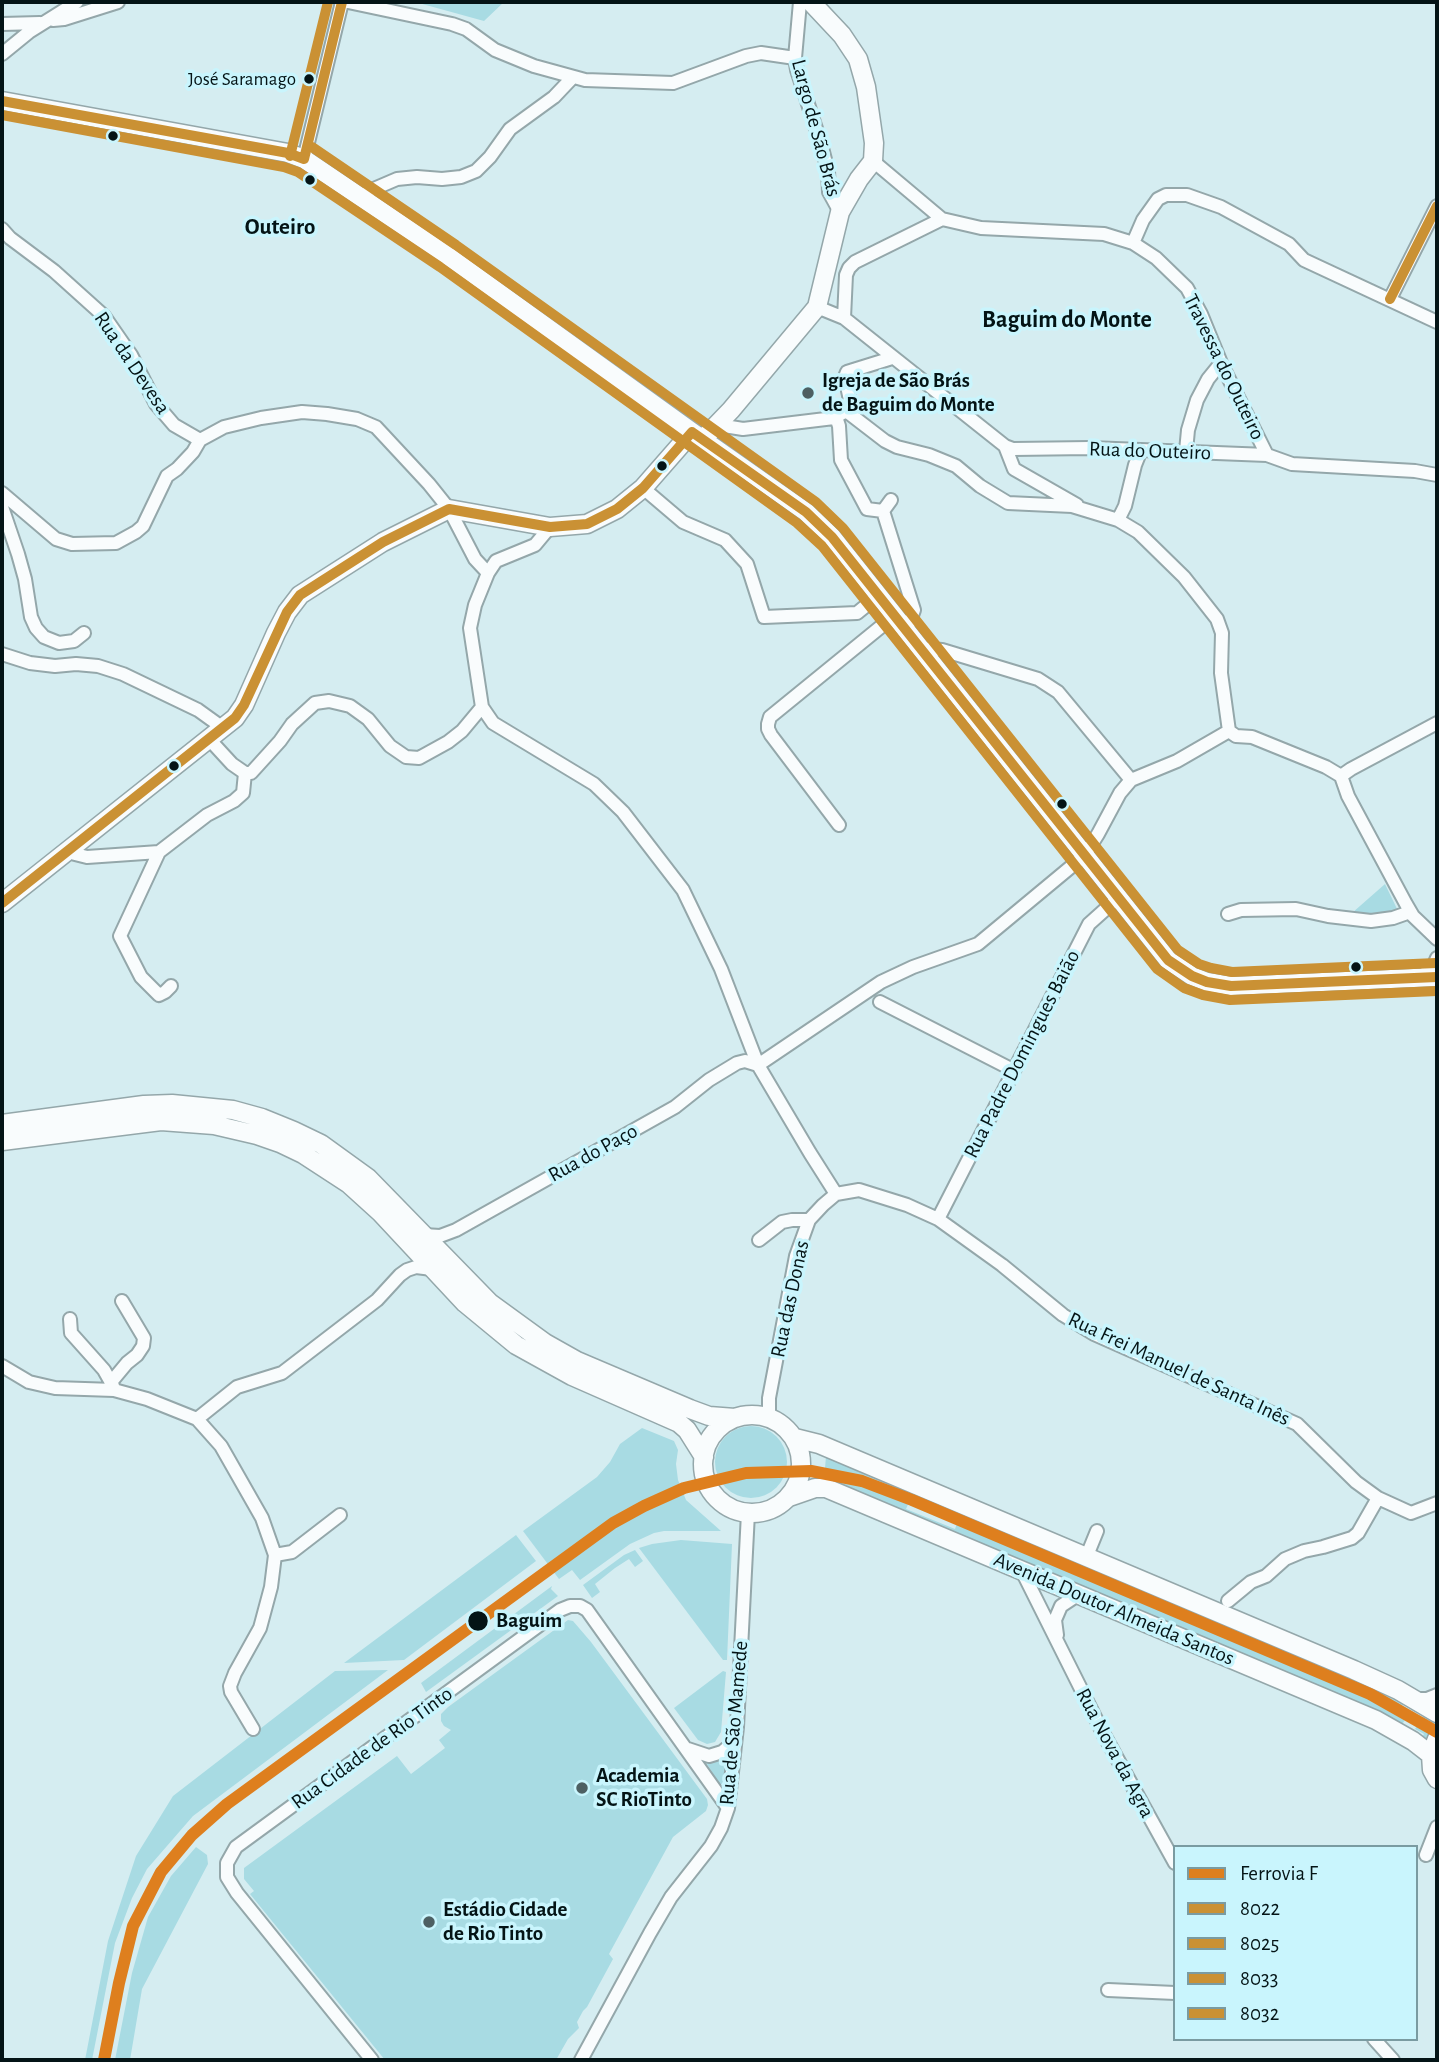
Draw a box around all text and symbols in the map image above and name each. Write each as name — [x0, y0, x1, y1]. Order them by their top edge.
street label: Largo de São Brás — [786, 57, 846, 199]
place label: José Saramago — [188, 68, 296, 90]
marker: José Saramago — [302, 72, 316, 86]
unlabelled marker — [106, 129, 120, 143]
unlabelled marker — [303, 173, 317, 187]
district label: Outeiro — [245, 213, 315, 241]
street label: Travessa do Outeiro — [1178, 290, 1270, 444]
district label: Baguim do Monte — [982, 306, 1152, 334]
street label: Rua da Devesa — [89, 307, 175, 419]
place label: Igreja de São Brás de Baguim do Monte — [822, 368, 995, 418]
marker: Igreja de São Brás de Baguim do Monte — [800, 385, 816, 401]
street label: Rua do Outeiro — [1089, 436, 1211, 466]
unlabelled marker — [655, 459, 669, 473]
unlabelled marker — [167, 759, 181, 773]
unlabelled marker — [1055, 797, 1069, 811]
street label: Rua Padre Domingues Baião — [959, 946, 1085, 1162]
unlabelled marker — [1349, 960, 1363, 974]
street label: Rua do Paço — [544, 1118, 642, 1188]
street label: Rua das Donas — [765, 1238, 815, 1360]
street label: Rua Frei Manuel de Santa Inês — [1064, 1307, 1294, 1431]
street label: Avenida Doutor Almeida Santos — [990, 1547, 1238, 1671]
place label: Baguim — [496, 1608, 562, 1634]
marker: Baguim — [466, 1609, 490, 1633]
street label: Rua de São Mamede — [714, 1640, 754, 1806]
street label: Rua Cidade de Rio Tinto — [286, 1681, 458, 1815]
street label: Rua Nova da Agra — [1070, 1684, 1160, 1822]
place label: Academia SC RioTinto — [596, 1763, 692, 1813]
marker: Academia SC RioTinto — [574, 1780, 590, 1796]
legend — [1173, 1845, 1418, 2041]
text: Ferrovia F — [1240, 1863, 1318, 1884]
place label: Estádio Cidade de Rio Tinto — [443, 1897, 567, 1947]
text: 8022 — [1240, 1898, 1280, 1919]
marker: Estádio Cidade de Rio Tinto — [421, 1914, 437, 1930]
text: 8025 — [1240, 1933, 1279, 1954]
text: 8033 — [1240, 1968, 1278, 1989]
text: 8032 — [1240, 2003, 1279, 2024]

